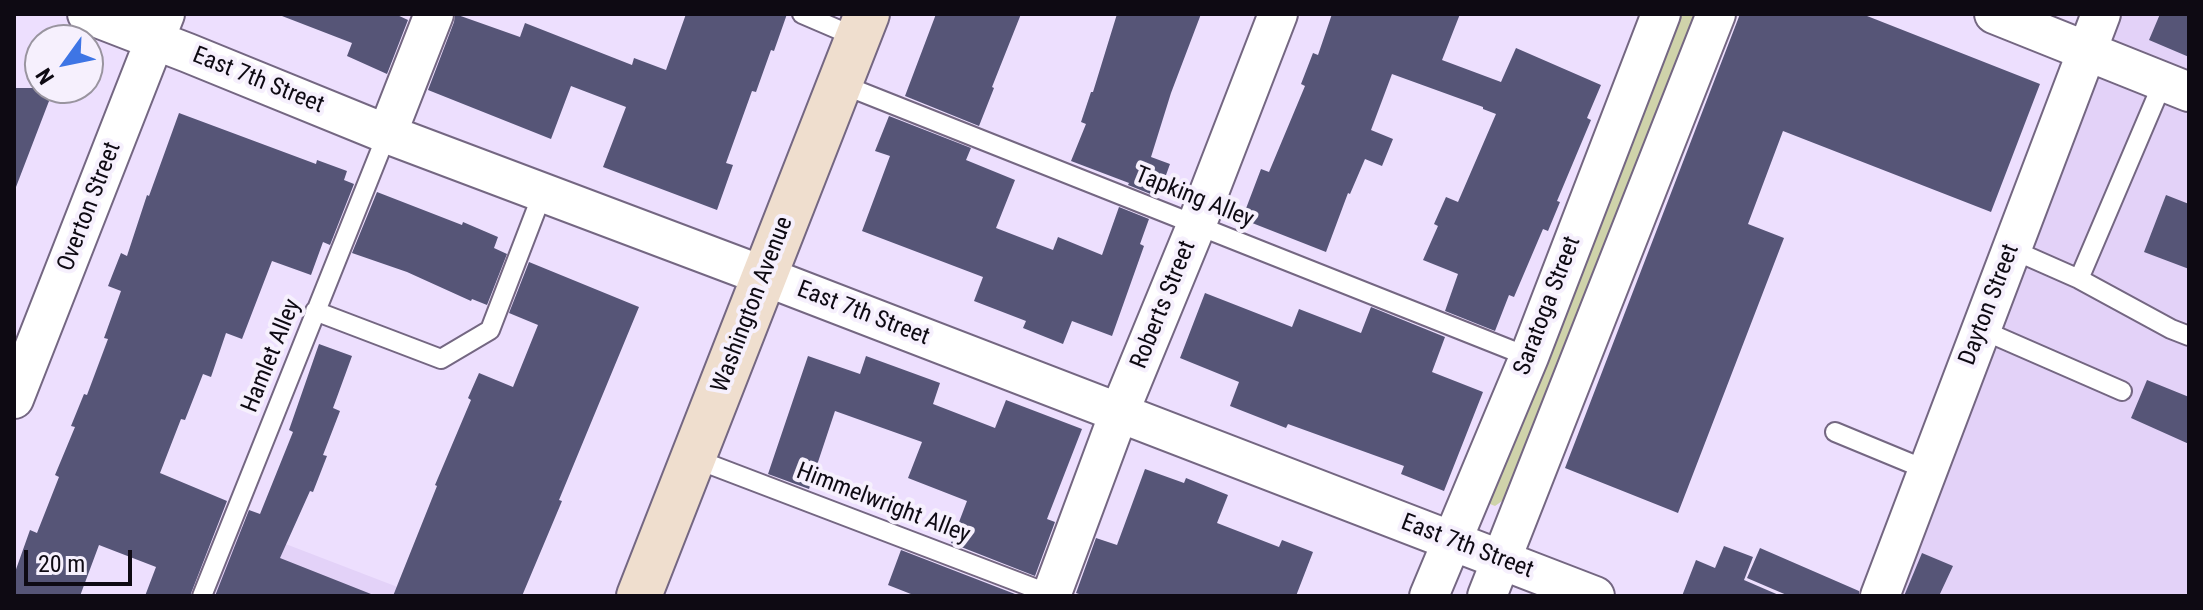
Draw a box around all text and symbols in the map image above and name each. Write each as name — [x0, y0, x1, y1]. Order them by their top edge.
north arrow — [24, 24, 104, 104]
street label: East 7th Street — [188, 42, 328, 120]
text: N — [31, 64, 59, 89]
street label: Overton Street — [52, 138, 128, 276]
street label: Tapking Alley — [1130, 161, 1258, 235]
street label: Washington Avenue — [706, 213, 800, 397]
street label: Saratoga Street — [1508, 233, 1588, 379]
street label: Roberts Street — [1125, 237, 1203, 373]
street label: Dayton Street — [1954, 240, 2026, 370]
street label: East 7th Street — [793, 276, 933, 352]
street label: Hamlet Alley — [236, 295, 308, 417]
street label: Himmelwright Alley — [792, 458, 974, 550]
street label: East 7th Street — [1397, 509, 1537, 585]
scale bar — [28, 534, 136, 584]
text: 20 m — [38, 550, 85, 578]

